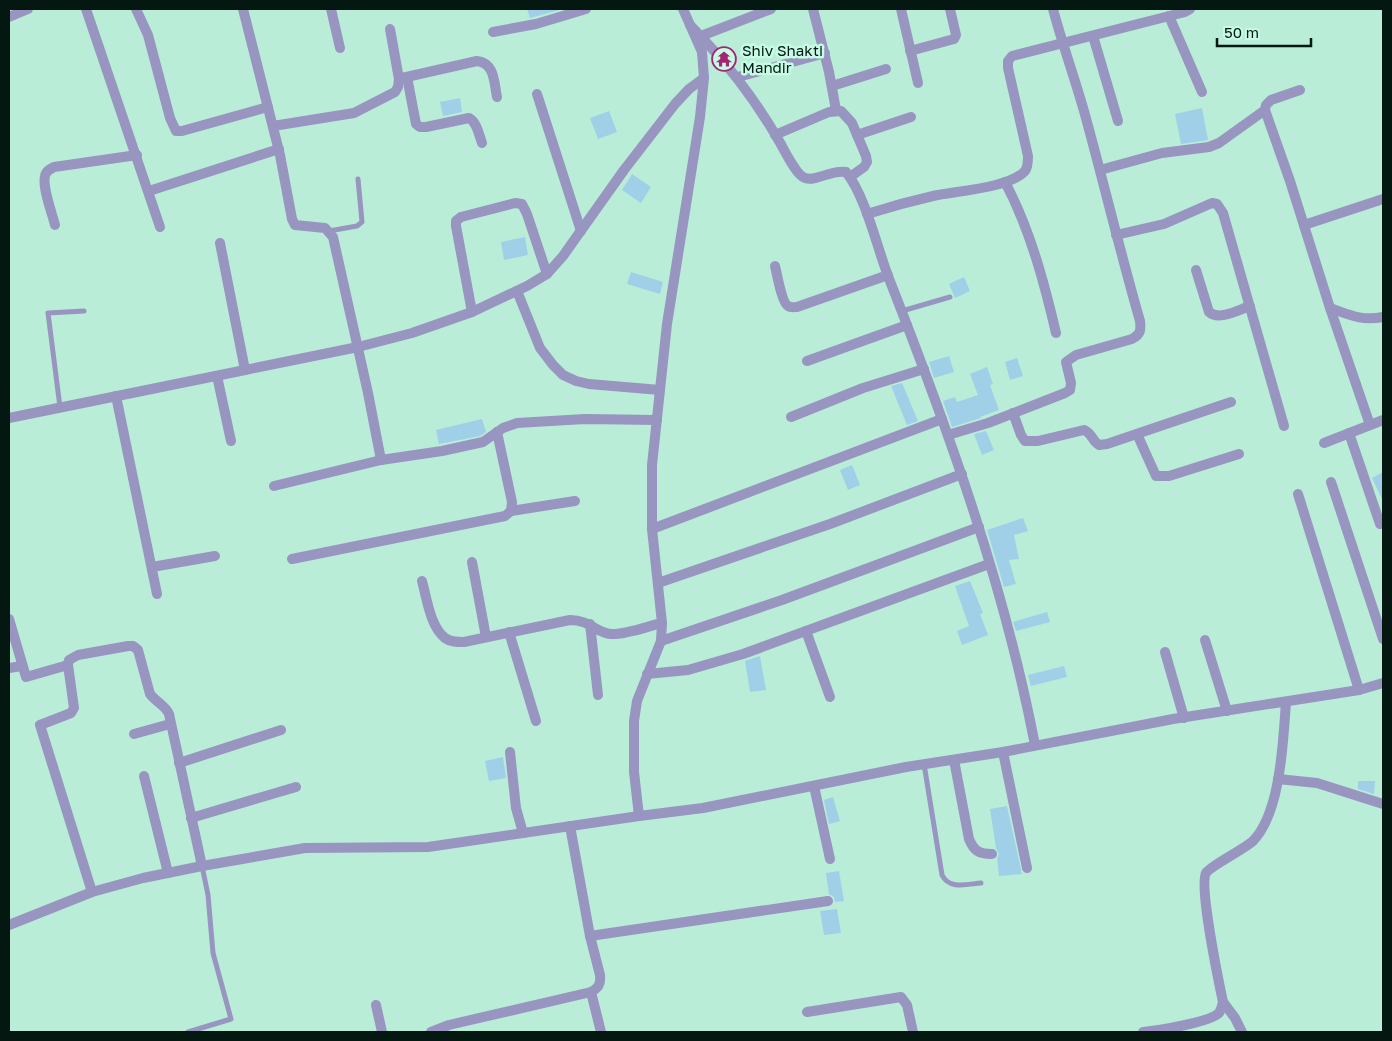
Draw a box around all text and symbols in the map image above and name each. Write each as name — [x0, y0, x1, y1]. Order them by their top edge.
scale bar — [1217, 15, 1311, 47]
text: 50 m — [1224, 23, 1259, 41]
place label: Shiv Shakti Mandir — [742, 41, 823, 76]
temple icon: Shiv Shakti Mandir — [711, 46, 737, 72]

